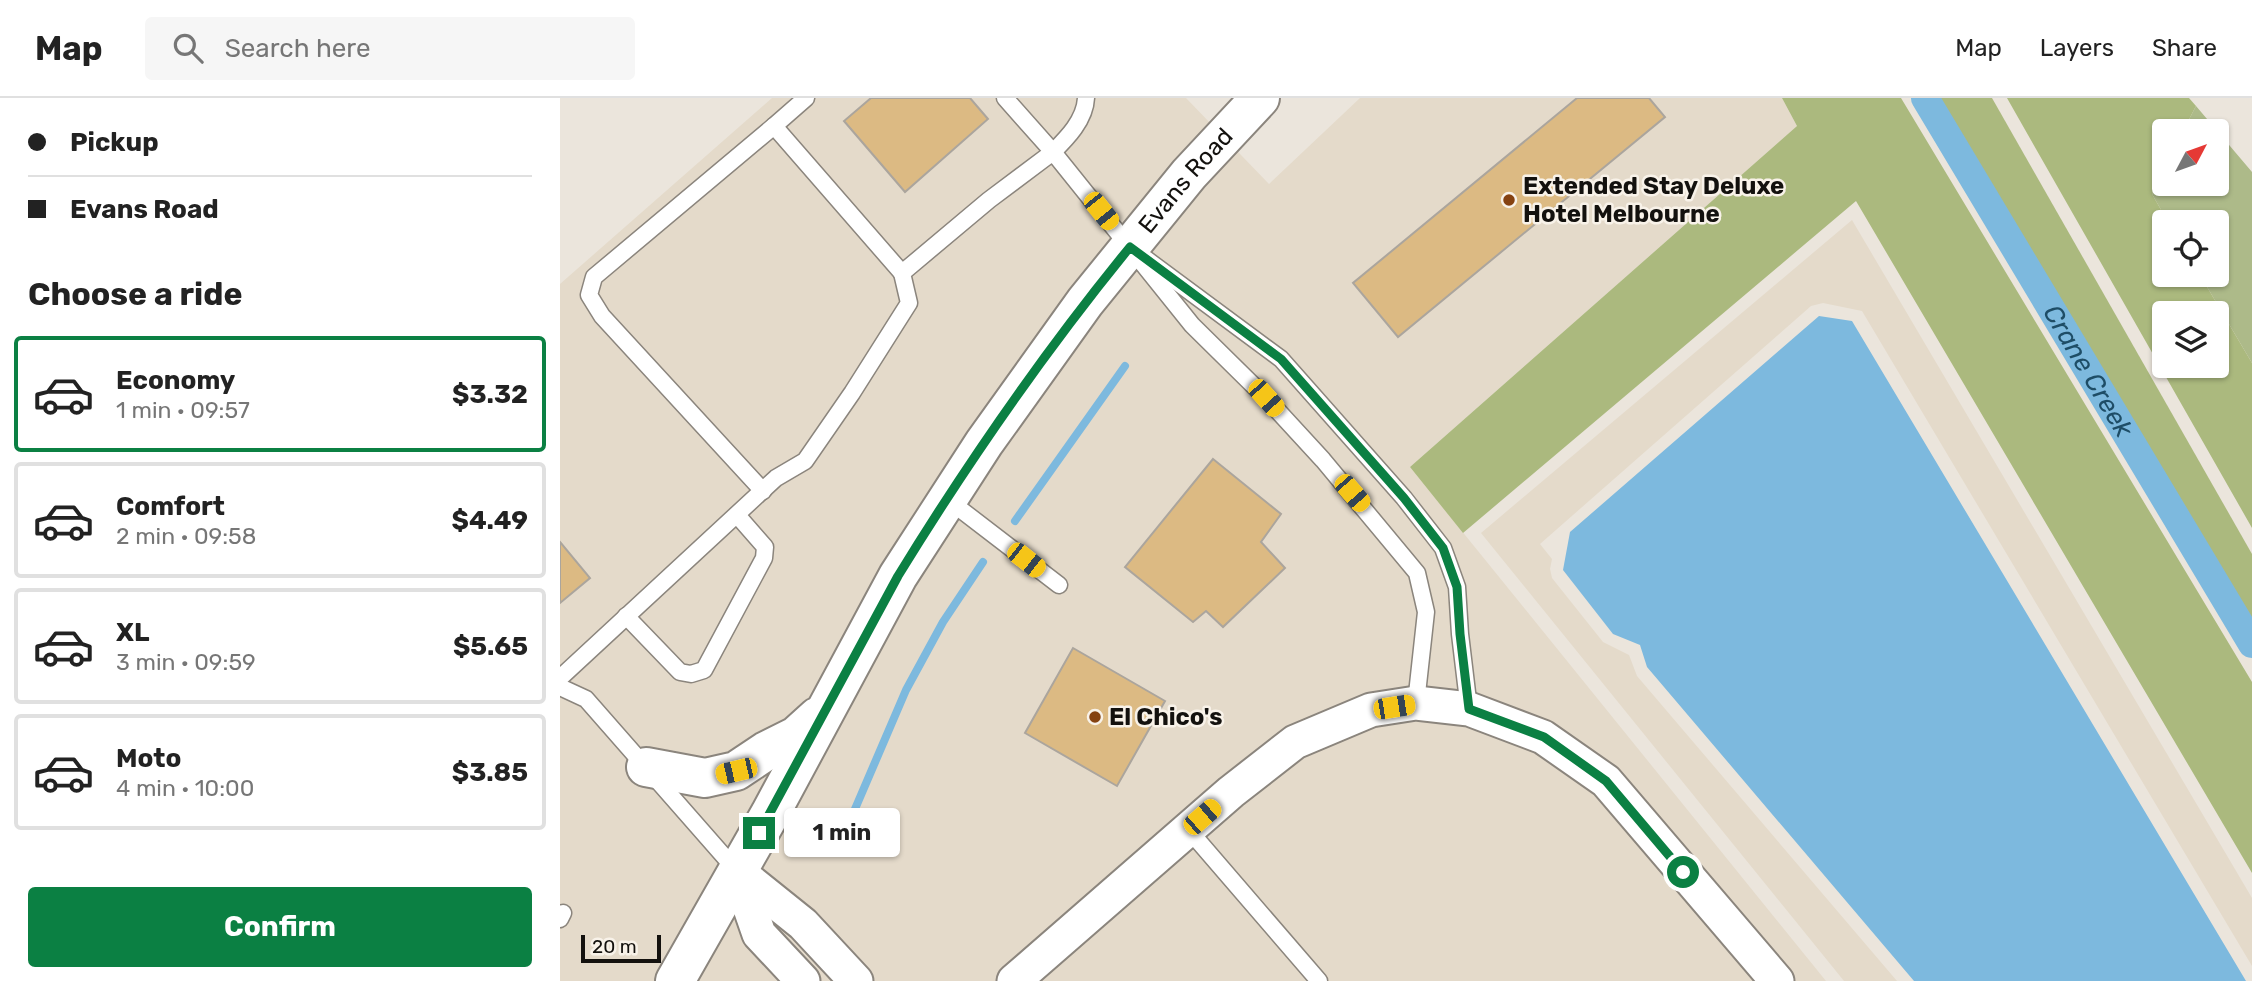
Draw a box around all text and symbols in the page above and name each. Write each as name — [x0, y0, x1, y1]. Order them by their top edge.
search box — [145, 17, 635, 80]
text: Map — [35, 29, 103, 68]
icon: search — [169, 29, 207, 67]
text: Search here — [225, 33, 370, 64]
text: Map — [1955, 34, 2002, 62]
text: Layers — [2040, 34, 2114, 62]
text: Share — [2152, 34, 2217, 62]
north arrow — [2152, 119, 2230, 196]
map controls — [2152, 119, 2229, 378]
street label: Evans Road — [1133, 122, 1239, 239]
text: Pickup — [70, 127, 159, 158]
place label: Extended Stay Deluxe Hotel Melbourne — [1523, 172, 1784, 228]
car — [1080, 188, 1123, 234]
marker: Extended Stay Deluxe Hotel Melbourne — [1501, 192, 1517, 208]
text: Evans Road — [70, 194, 219, 225]
button: locate — [2152, 210, 2229, 287]
text: Choose a ride — [28, 275, 242, 313]
water label: Crane Creek — [2036, 299, 2140, 443]
button: layers — [2152, 301, 2229, 378]
icon: car — [32, 363, 95, 426]
text: Economy — [116, 365, 235, 396]
car — [1245, 375, 1288, 421]
text: $3.32 — [452, 379, 528, 410]
text: 1 min · 09:57 — [116, 396, 250, 424]
car — [1331, 470, 1374, 516]
icon: car — [32, 489, 95, 552]
text: Comfort — [116, 491, 225, 522]
text: $4.49 — [452, 505, 528, 536]
text: 2 min · 09:58 — [116, 522, 256, 550]
car — [1003, 539, 1050, 581]
icon: car — [32, 615, 95, 678]
text: XL — [116, 617, 149, 648]
text: $5.65 — [453, 631, 528, 662]
text: 3 min · 09:59 — [116, 648, 256, 676]
car — [1372, 693, 1417, 721]
place label: El Chico's — [1109, 703, 1223, 731]
marker: El Chico's — [1087, 709, 1103, 725]
icon: car — [32, 741, 95, 804]
text: Moto — [116, 743, 181, 774]
car — [714, 756, 759, 786]
text: $3.85 — [452, 757, 528, 788]
text: 4 min · 10:00 — [116, 774, 254, 802]
car — [1180, 795, 1225, 839]
callout: 1 min — [784, 808, 899, 858]
route end — [743, 817, 775, 849]
text: 1 min — [813, 818, 871, 846]
route start — [1667, 856, 1699, 888]
button: Confirm — [28, 887, 532, 967]
scale bar — [581, 932, 662, 964]
text: 20 m — [592, 935, 637, 958]

